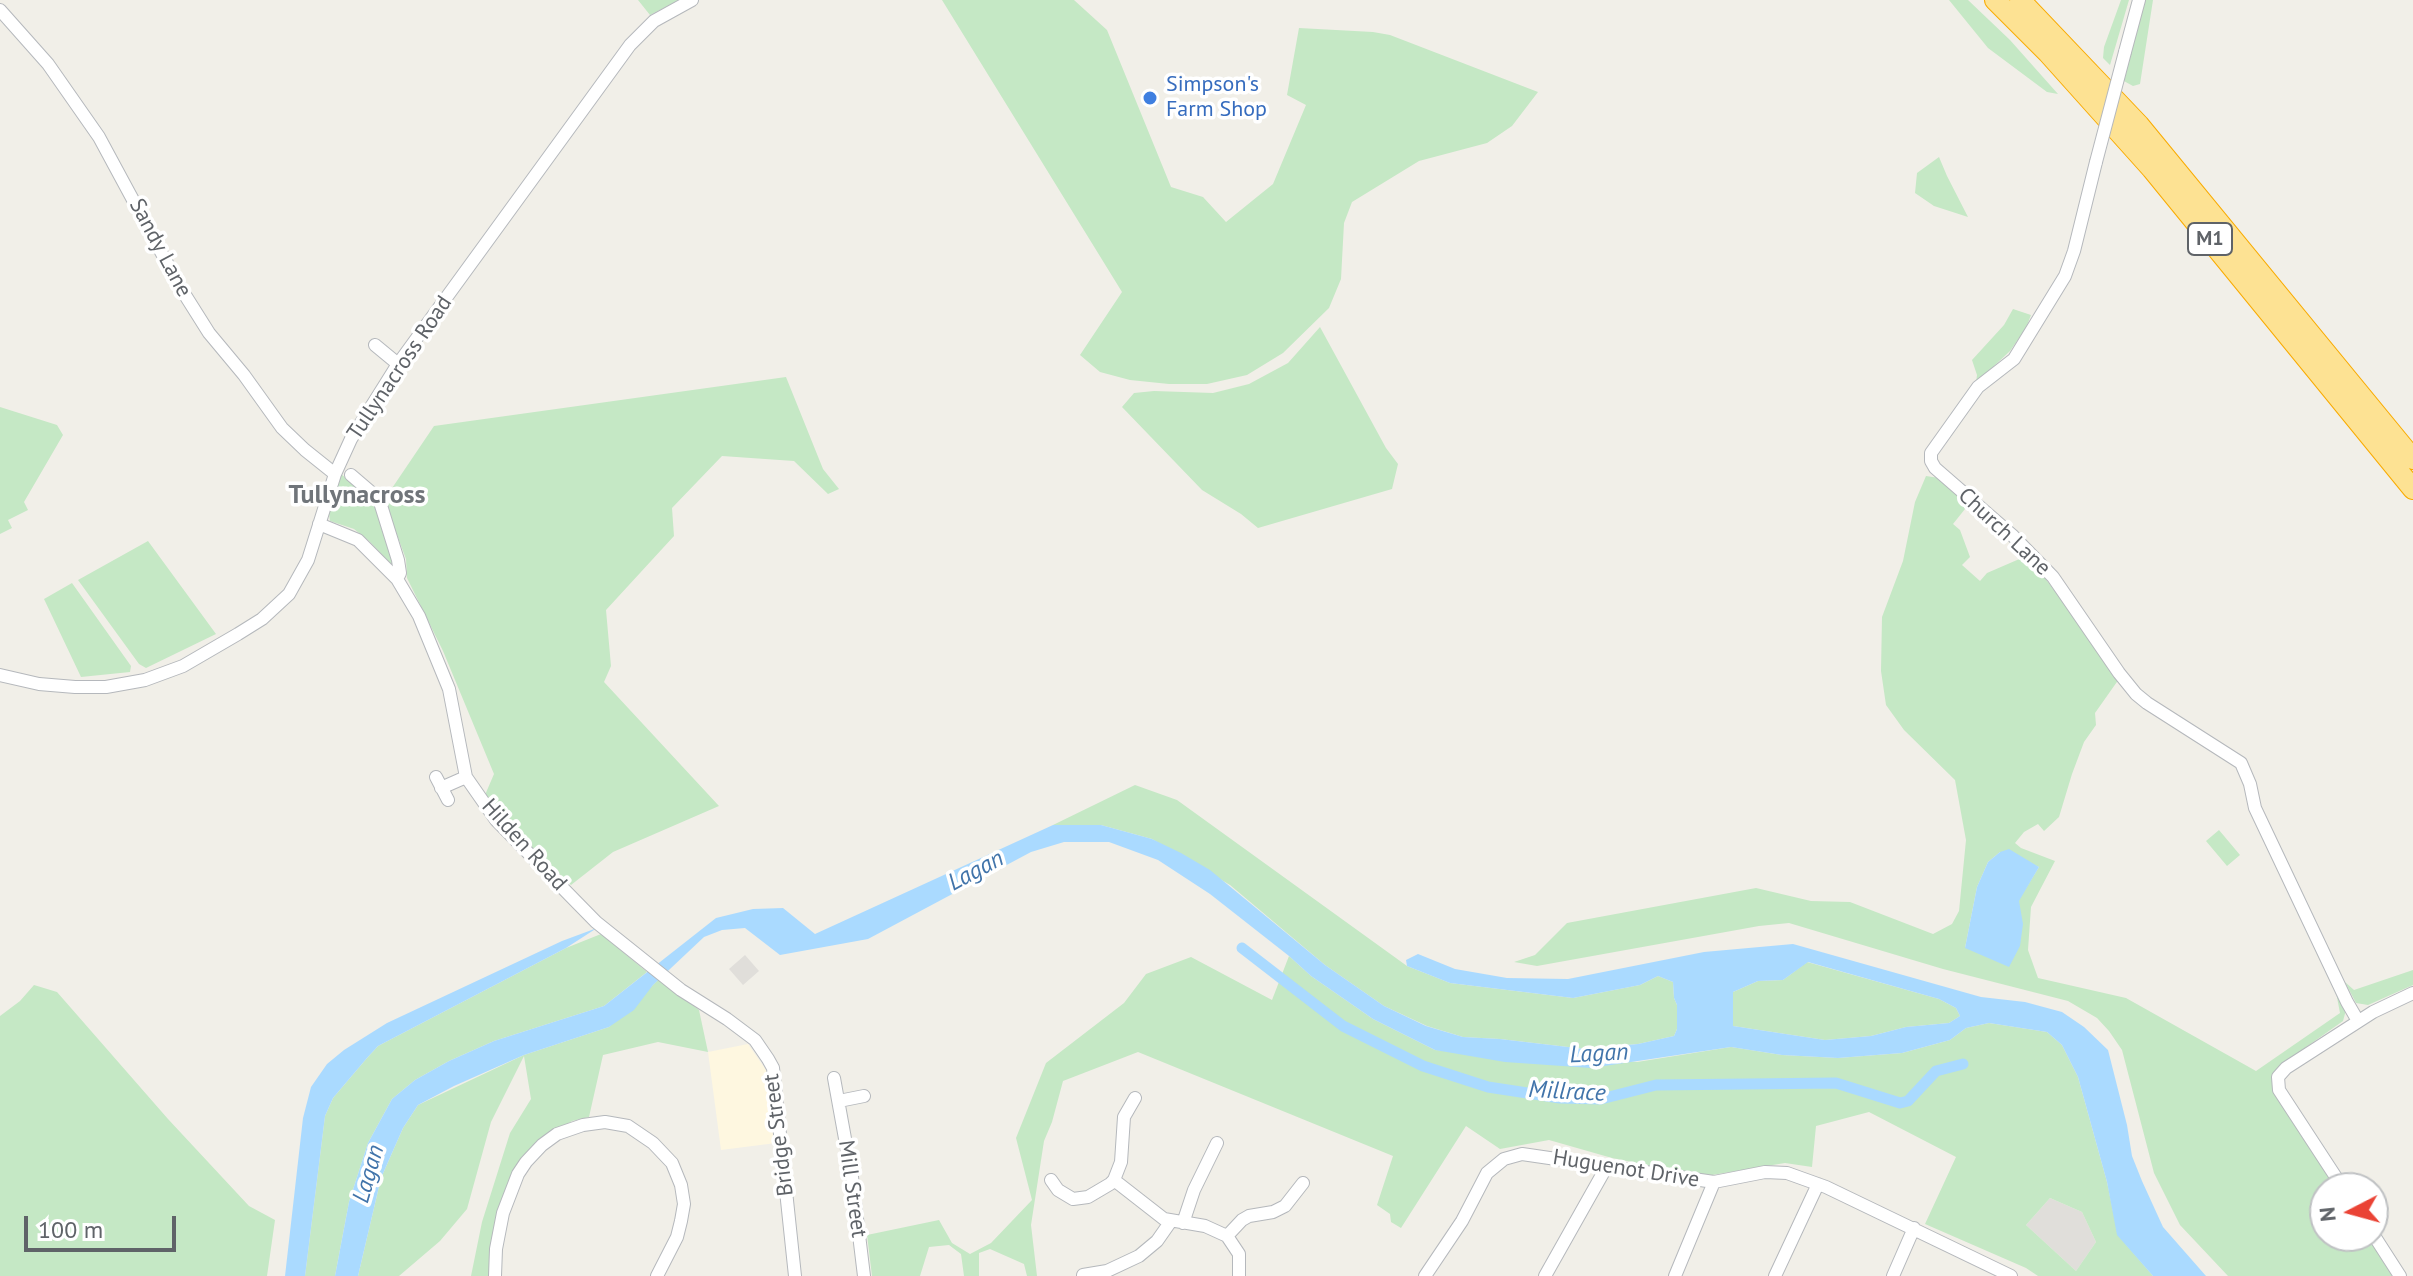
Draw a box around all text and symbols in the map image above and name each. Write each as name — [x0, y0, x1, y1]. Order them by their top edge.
place label: Simpson's Farm Shop — [1166, 72, 1267, 124]
marker: Simpson's Farm Shop — [1141, 89, 1159, 107]
street label: Sandy Lane — [123, 194, 197, 302]
road number: M1 — [2188, 223, 2232, 255]
street label: Tullynacross Road — [342, 291, 458, 445]
district label: Tullynacross — [288, 480, 426, 512]
street label: Church Lane — [1952, 483, 2056, 581]
street label: Hilden Road — [476, 794, 572, 896]
water label: Lagan — [943, 844, 1009, 898]
water label: Lagan — [1569, 1038, 1629, 1070]
street label: Bridge Street — [758, 1072, 800, 1198]
water label: Millrace — [1528, 1076, 1606, 1108]
street label: Mill Street — [832, 1139, 872, 1239]
water label: Lagan — [347, 1142, 391, 1206]
street label: Huguenot Drive — [1551, 1144, 1701, 1194]
north arrow — [2309, 1172, 2389, 1252]
scale bar — [28, 1200, 180, 1250]
text: N — [2312, 1206, 2342, 1223]
text: 100 m — [38, 1214, 103, 1245]

